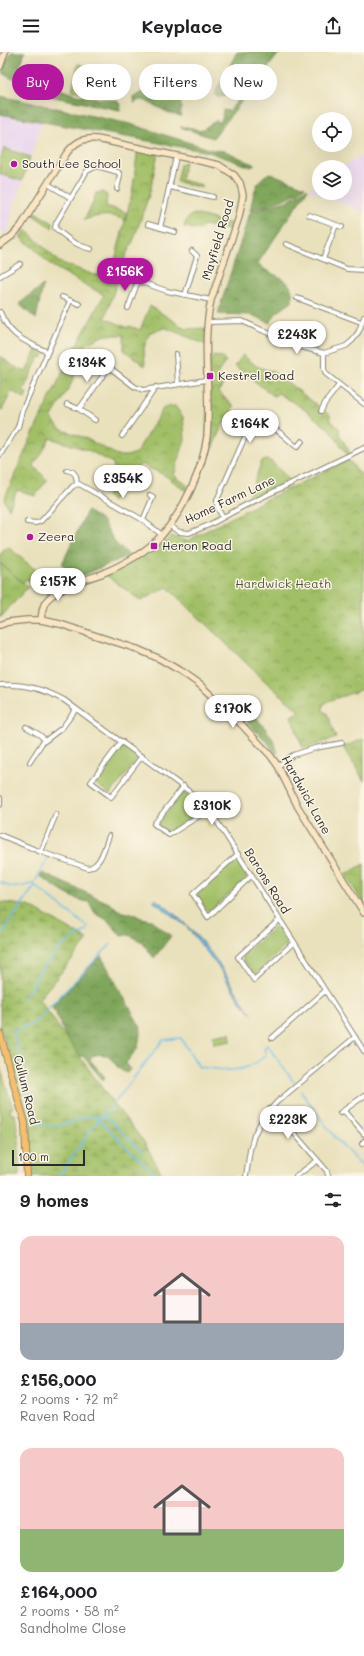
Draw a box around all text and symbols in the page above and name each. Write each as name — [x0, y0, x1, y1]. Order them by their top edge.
text: Keyplace — [141, 14, 223, 38]
icon: menu — [20, 15, 42, 37]
icon: share — [322, 15, 344, 37]
chip: Buy — [12, 64, 64, 100]
chip: Rent — [72, 64, 131, 100]
chip: Filters — [139, 64, 212, 100]
chip: New — [220, 64, 277, 100]
map controls — [312, 112, 352, 200]
button: locate — [312, 112, 352, 152]
place label: South Lee School — [22, 155, 121, 171]
marker: South Lee School — [9, 159, 19, 169]
button: layers — [312, 160, 352, 200]
street label: Mayfield Road — [197, 197, 237, 282]
pin: £156K — [97, 258, 153, 292]
text: £156K — [106, 262, 144, 279]
pin: £243K — [269, 321, 325, 355]
text: £243K — [277, 325, 317, 342]
pin: £134K — [59, 349, 115, 383]
text: £134K — [68, 353, 106, 370]
place label: Kestrel Road — [218, 367, 294, 383]
marker: Kestrel Road — [205, 371, 215, 381]
pin: £164K — [222, 410, 278, 444]
text: £164K — [231, 414, 269, 431]
pin: £354K — [95, 465, 151, 499]
text: £354K — [103, 469, 143, 486]
street label: Home Farm Lane — [182, 471, 277, 527]
place label: Zeera — [38, 528, 74, 544]
marker: Zeera — [25, 532, 35, 542]
place label: Heron Road — [162, 537, 232, 553]
marker: Heron Road — [149, 541, 159, 551]
pin: £157K — [30, 568, 86, 602]
text: £157K — [39, 572, 77, 589]
park label: Hardwick Heath — [235, 575, 331, 591]
pin: £170K — [205, 695, 261, 729]
text: £170K — [214, 699, 252, 716]
street label: Hardwick Lane — [279, 752, 335, 837]
pin: £310K — [184, 792, 240, 826]
text: £310K — [193, 796, 231, 813]
street label: Barons Road — [241, 845, 295, 917]
street label: Cullum Road — [11, 1053, 43, 1127]
pin: £223K — [260, 1106, 316, 1140]
text: £223K — [269, 1110, 307, 1127]
scale bar — [12, 1148, 85, 1167]
text: 100 m — [18, 1149, 49, 1164]
text: 9 homes — [20, 1189, 89, 1211]
icon: filters — [322, 1189, 344, 1211]
icon: home — [146, 1262, 218, 1334]
text: £156,000 — [20, 1368, 96, 1390]
text: 2 rooms · 72 m² — [20, 1390, 118, 1407]
text: Raven Road — [20, 1407, 95, 1424]
icon: home — [146, 1474, 218, 1546]
text: £164,000 — [20, 1580, 97, 1602]
text: 2 rooms · 58 m² — [20, 1602, 119, 1619]
text: Sandholme Close — [20, 1619, 126, 1636]

